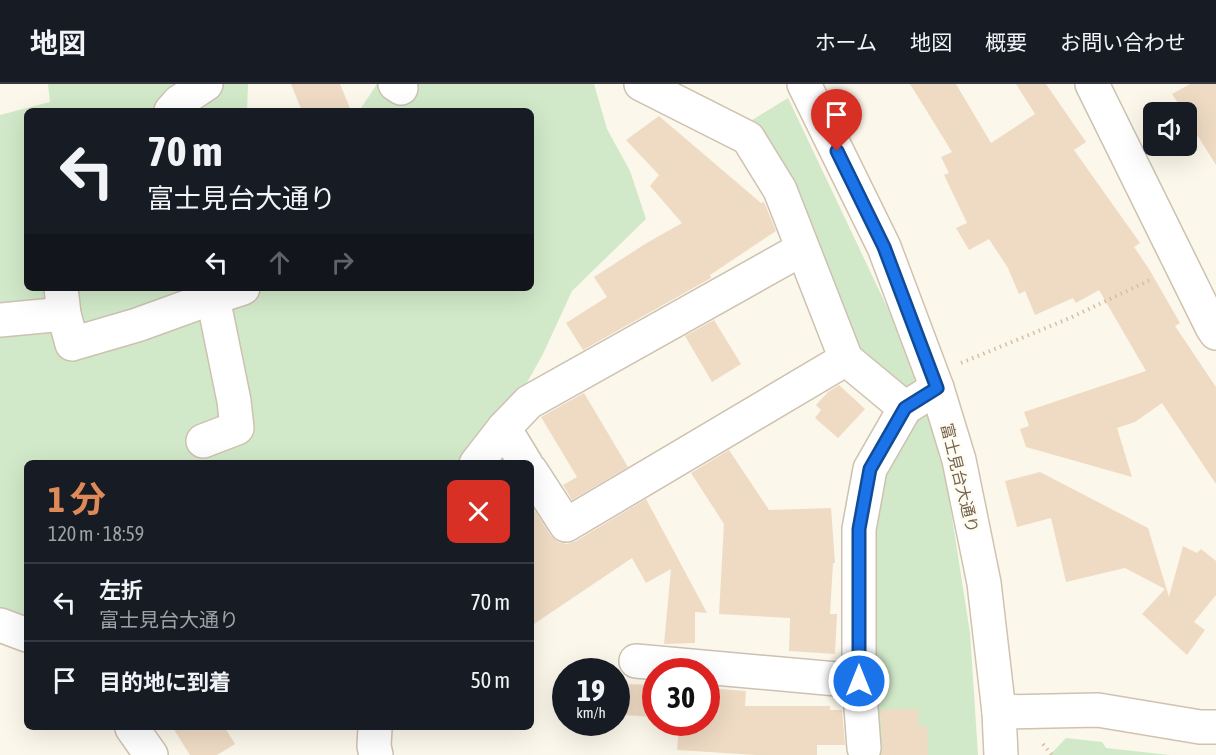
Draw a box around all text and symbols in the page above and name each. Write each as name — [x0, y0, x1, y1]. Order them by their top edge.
text: 地図 — [30, 27, 86, 59]
text: ホーム — [815, 30, 877, 54]
text: 地図 — [910, 30, 952, 54]
text: 概要 — [985, 30, 1027, 54]
text: お問い合わせ — [1060, 30, 1186, 54]
pin — [811, 89, 862, 151]
icon: arrive — [820, 98, 853, 131]
map controls — [1143, 102, 1197, 156]
button: sound — [1143, 102, 1197, 156]
text: 70 m — [147, 127, 222, 175]
icon: left — [48, 132, 126, 210]
text: 富士見台大通り — [147, 183, 336, 214]
icon: left — [200, 246, 233, 279]
icon: ahead — [263, 246, 296, 279]
icon: right — [326, 246, 359, 279]
street label: 富士見台大通り — [938, 421, 982, 535]
text: 1 分 — [48, 478, 106, 520]
button: close — [447, 480, 510, 543]
text: 120 m · 18:59 — [48, 522, 144, 545]
text: 左折 — [99, 577, 143, 603]
icon: left — [48, 586, 81, 619]
text: 70 m — [470, 589, 510, 615]
text: 富士見台大通り — [99, 608, 239, 631]
position arrow — [827, 649, 891, 713]
speed limit sign: 30 — [642, 658, 720, 736]
icon: arrive — [48, 664, 81, 697]
text: 50 m — [470, 667, 510, 693]
text: 目的地に到着 — [99, 669, 231, 695]
text: 19 — [577, 673, 605, 707]
text: km/h — [576, 704, 606, 721]

